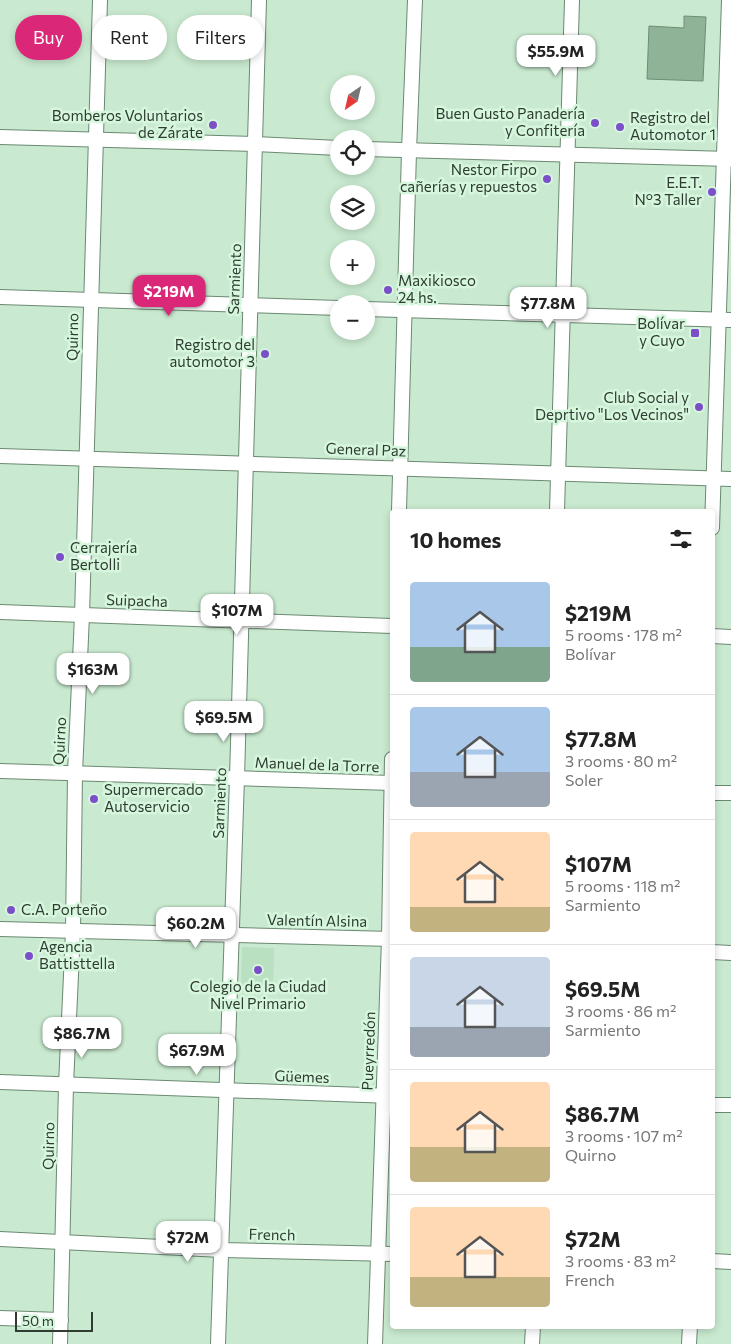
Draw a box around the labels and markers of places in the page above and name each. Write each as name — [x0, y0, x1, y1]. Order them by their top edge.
pin: $55.9M — [515, 34, 597, 77]
place label: Buen Gusto Panadería y Confitería — [436, 104, 585, 139]
place label: Bomberos Voluntarios de Zárate — [52, 106, 203, 141]
place label: Registro del Automotor 1 — [630, 108, 716, 143]
marker: Buen Gusto Panadería y Confitería — [589, 117, 601, 129]
marker: Bomberos Voluntarios de Zárate — [207, 119, 219, 131]
marker: Registro del Automotor 1 — [614, 121, 626, 133]
place label: Nestor Firpo cañerías y repuestos — [400, 160, 537, 195]
marker: Nestor Firpo cañerías y repuestos — [541, 173, 553, 185]
place label: E.E.T. N°3 Taller — [634, 173, 702, 208]
marker: E.E.T. N°3 Taller — [706, 186, 718, 198]
place label: Maxikiosco 24 hs. — [398, 271, 476, 306]
pin: $219M — [134, 274, 204, 317]
marker: Maxikiosco 24 hs. — [382, 284, 394, 296]
pin: $77.8M — [507, 286, 589, 329]
place label: Bolívar y Cuyo — [637, 314, 685, 349]
marker: Bolívar y Cuyo — [689, 327, 701, 339]
place label: Registro del automotor 3 — [169, 335, 255, 370]
marker: Registro del automotor 3 — [259, 348, 271, 360]
place label: Club Social y Deprtivo "Los Vecinos" — [535, 388, 689, 423]
marker: Club Social y Deprtivo "Los Vecinos" — [693, 401, 705, 413]
place label: Cerrajería Bertolli — [70, 538, 137, 573]
marker: Cerrajería Bertolli — [54, 551, 66, 563]
pin: $107M — [202, 594, 272, 636]
pin: $163M — [58, 652, 128, 695]
pin: $69.5M — [183, 700, 265, 743]
place label: Supermercado Autoservicio — [104, 780, 204, 815]
marker: Supermercado Autoservicio — [88, 793, 100, 805]
place label: C.A. Porteño — [21, 900, 107, 918]
marker: C.A. Porteño — [5, 904, 17, 916]
pin: $60.2M — [155, 906, 237, 949]
place label: Agencia Battisttella — [39, 937, 115, 972]
marker: Agencia Battisttella — [23, 950, 35, 962]
marker: Colegio de la Ciudad Nivel Primario — [252, 964, 264, 976]
place label: Colegio de la Ciudad Nivel Primario — [190, 977, 326, 1012]
pin: $86.7M — [41, 1016, 123, 1059]
pin: $67.9M — [156, 1034, 238, 1076]
pin: $72M — [158, 1220, 218, 1263]

